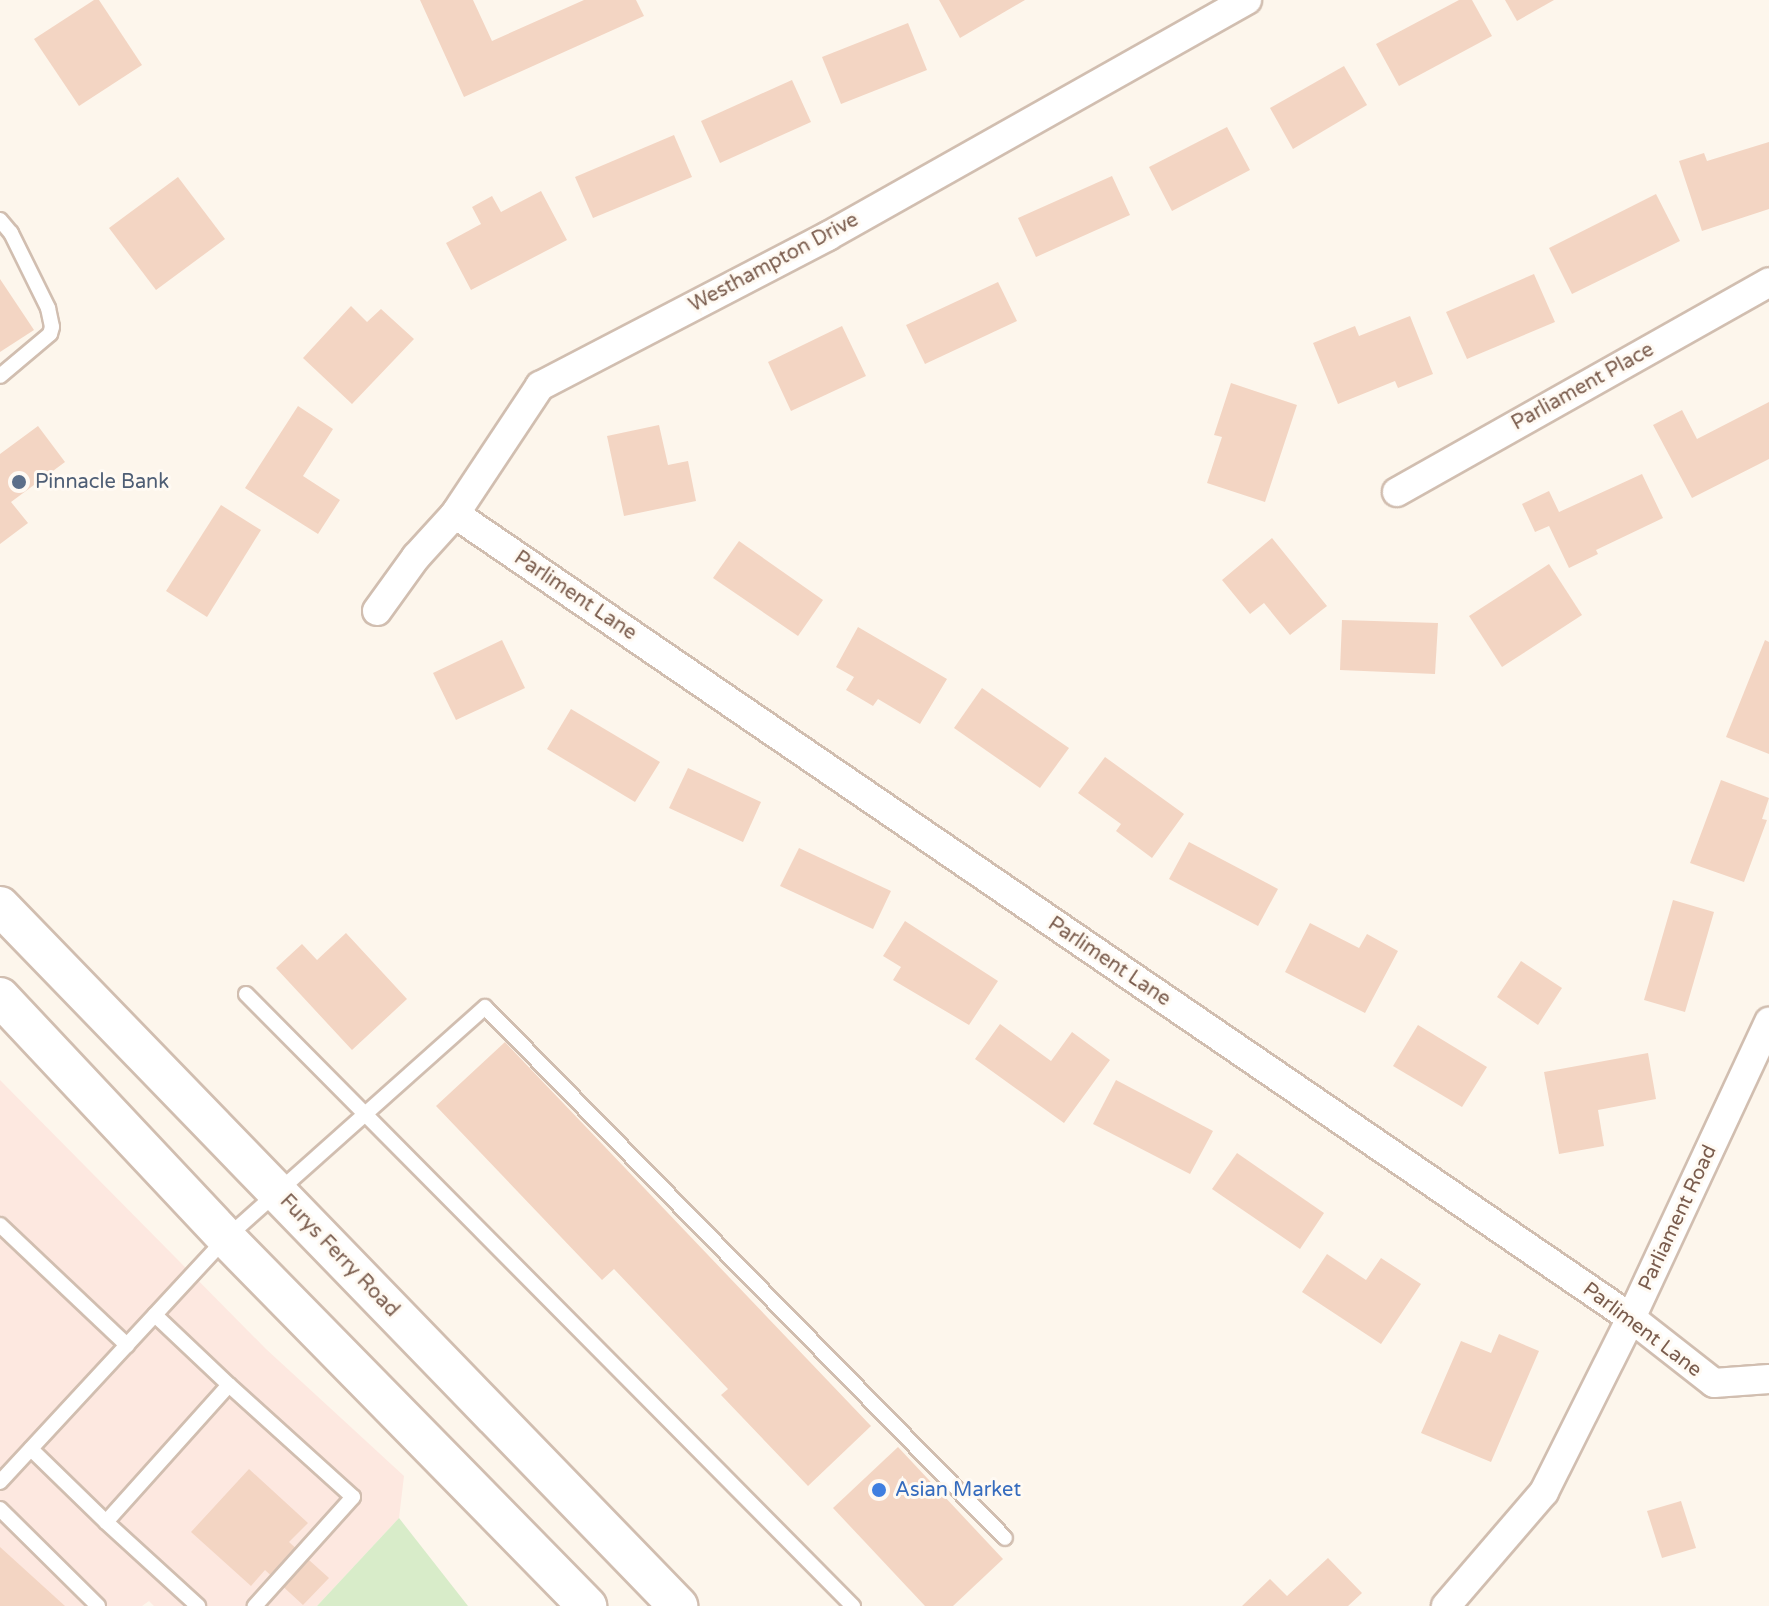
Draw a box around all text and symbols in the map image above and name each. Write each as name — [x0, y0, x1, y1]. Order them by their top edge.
street label: Westhampton Drive — [685, 208, 863, 318]
street label: Parliament Place — [1508, 338, 1658, 436]
place label: Pinnacle Bank — [35, 470, 169, 494]
marker: Pinnacle Bank — [10, 473, 28, 491]
street label: Parliment Lane — [509, 546, 641, 646]
street label: Parliment Lane — [1043, 912, 1175, 1012]
street label: Parliament Road — [1634, 1141, 1722, 1295]
street label: Furys Ferry Road — [274, 1190, 404, 1322]
street label: Parliment Lane — [1578, 1278, 1706, 1382]
place label: Asian Market — [895, 1478, 1021, 1502]
marker: Asian Market — [870, 1481, 888, 1499]

